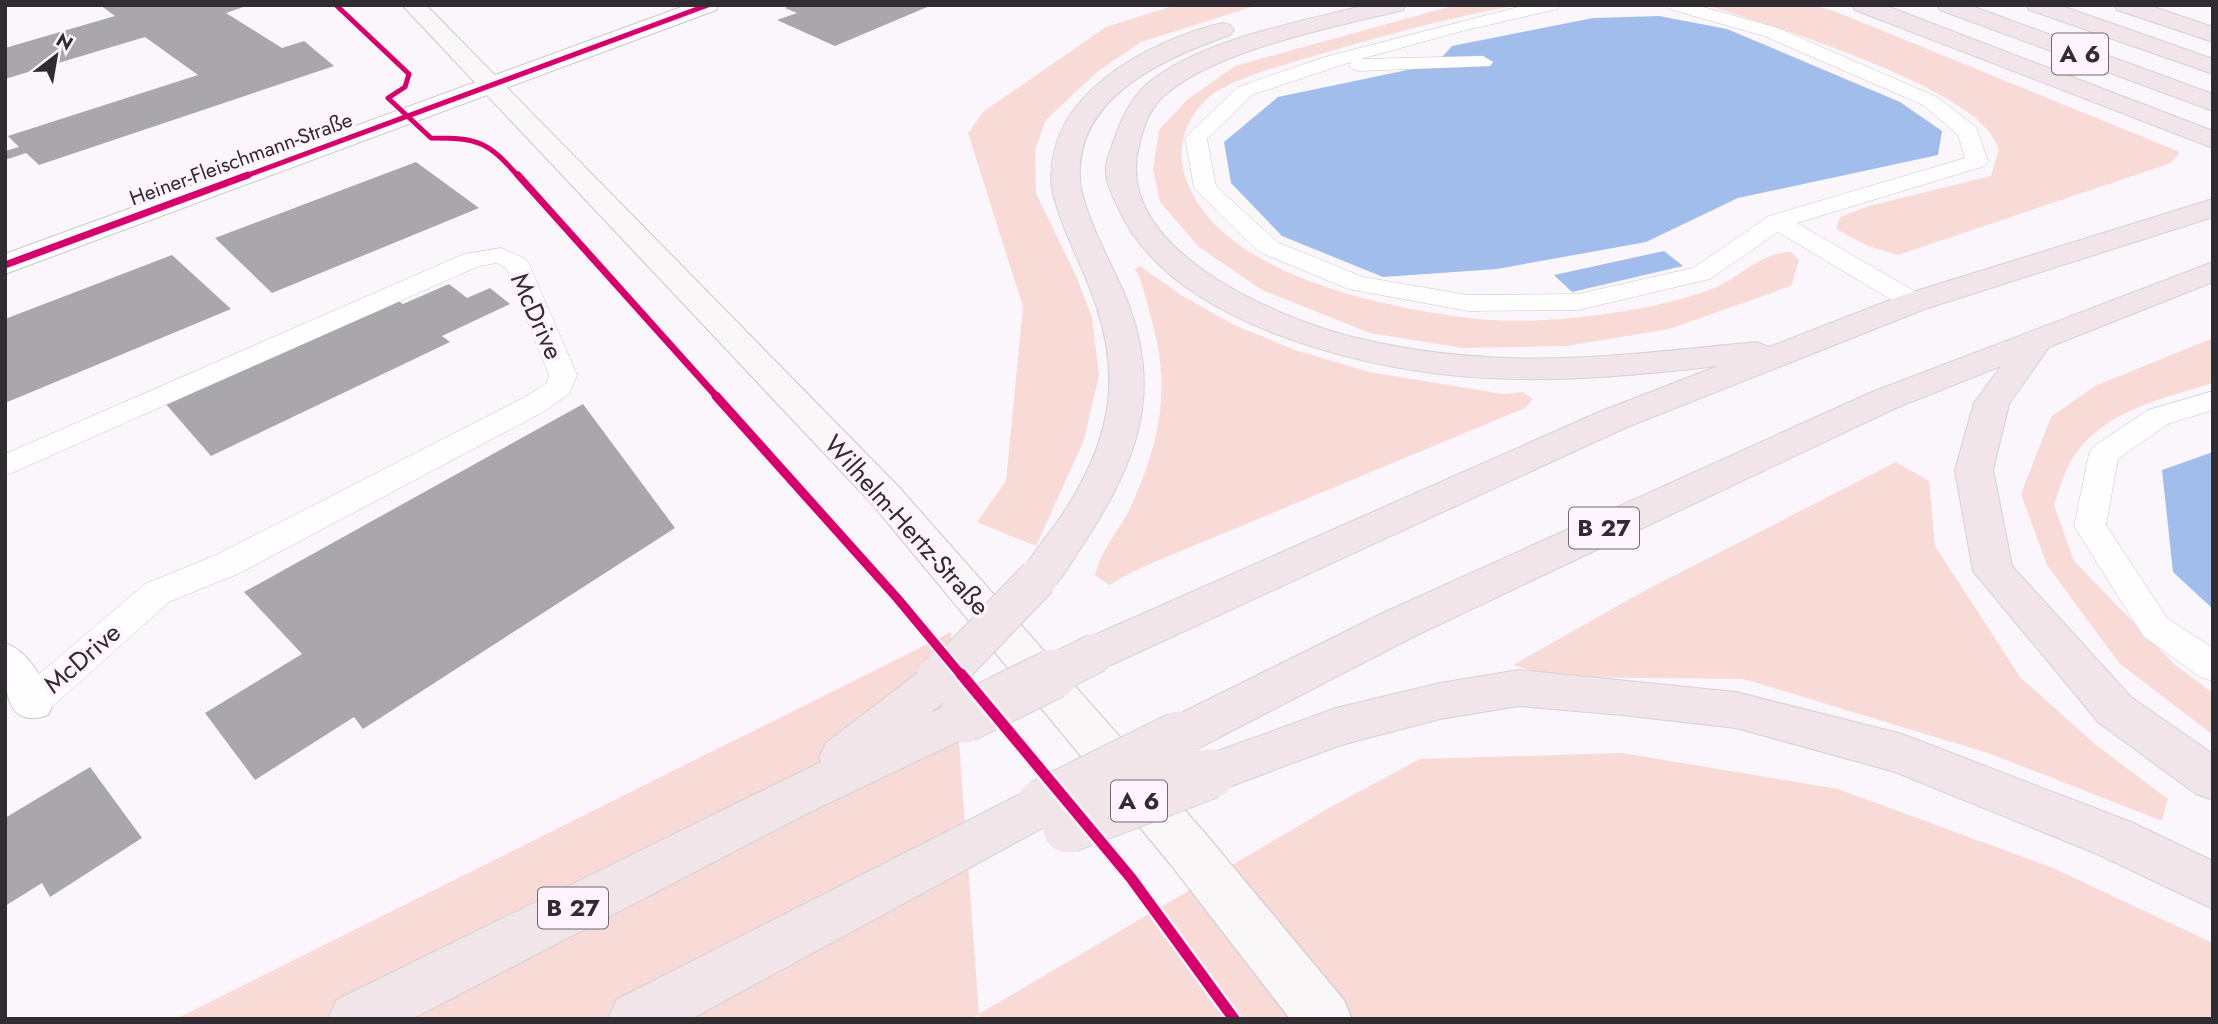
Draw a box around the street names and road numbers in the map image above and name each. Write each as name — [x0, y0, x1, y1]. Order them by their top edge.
road number: A 6 — [2052, 34, 2108, 74]
street label: Heiner-Fleischmann-Straße — [125, 105, 357, 213]
street label: McDrive — [501, 267, 573, 365]
street label: Wilhelm-Hertz-Straße — [815, 426, 999, 624]
road number: B 27 — [1569, 508, 1639, 548]
street label: McDrive — [35, 614, 129, 702]
road number: A 6 — [1111, 780, 1167, 822]
road number: B 27 — [538, 888, 608, 928]

